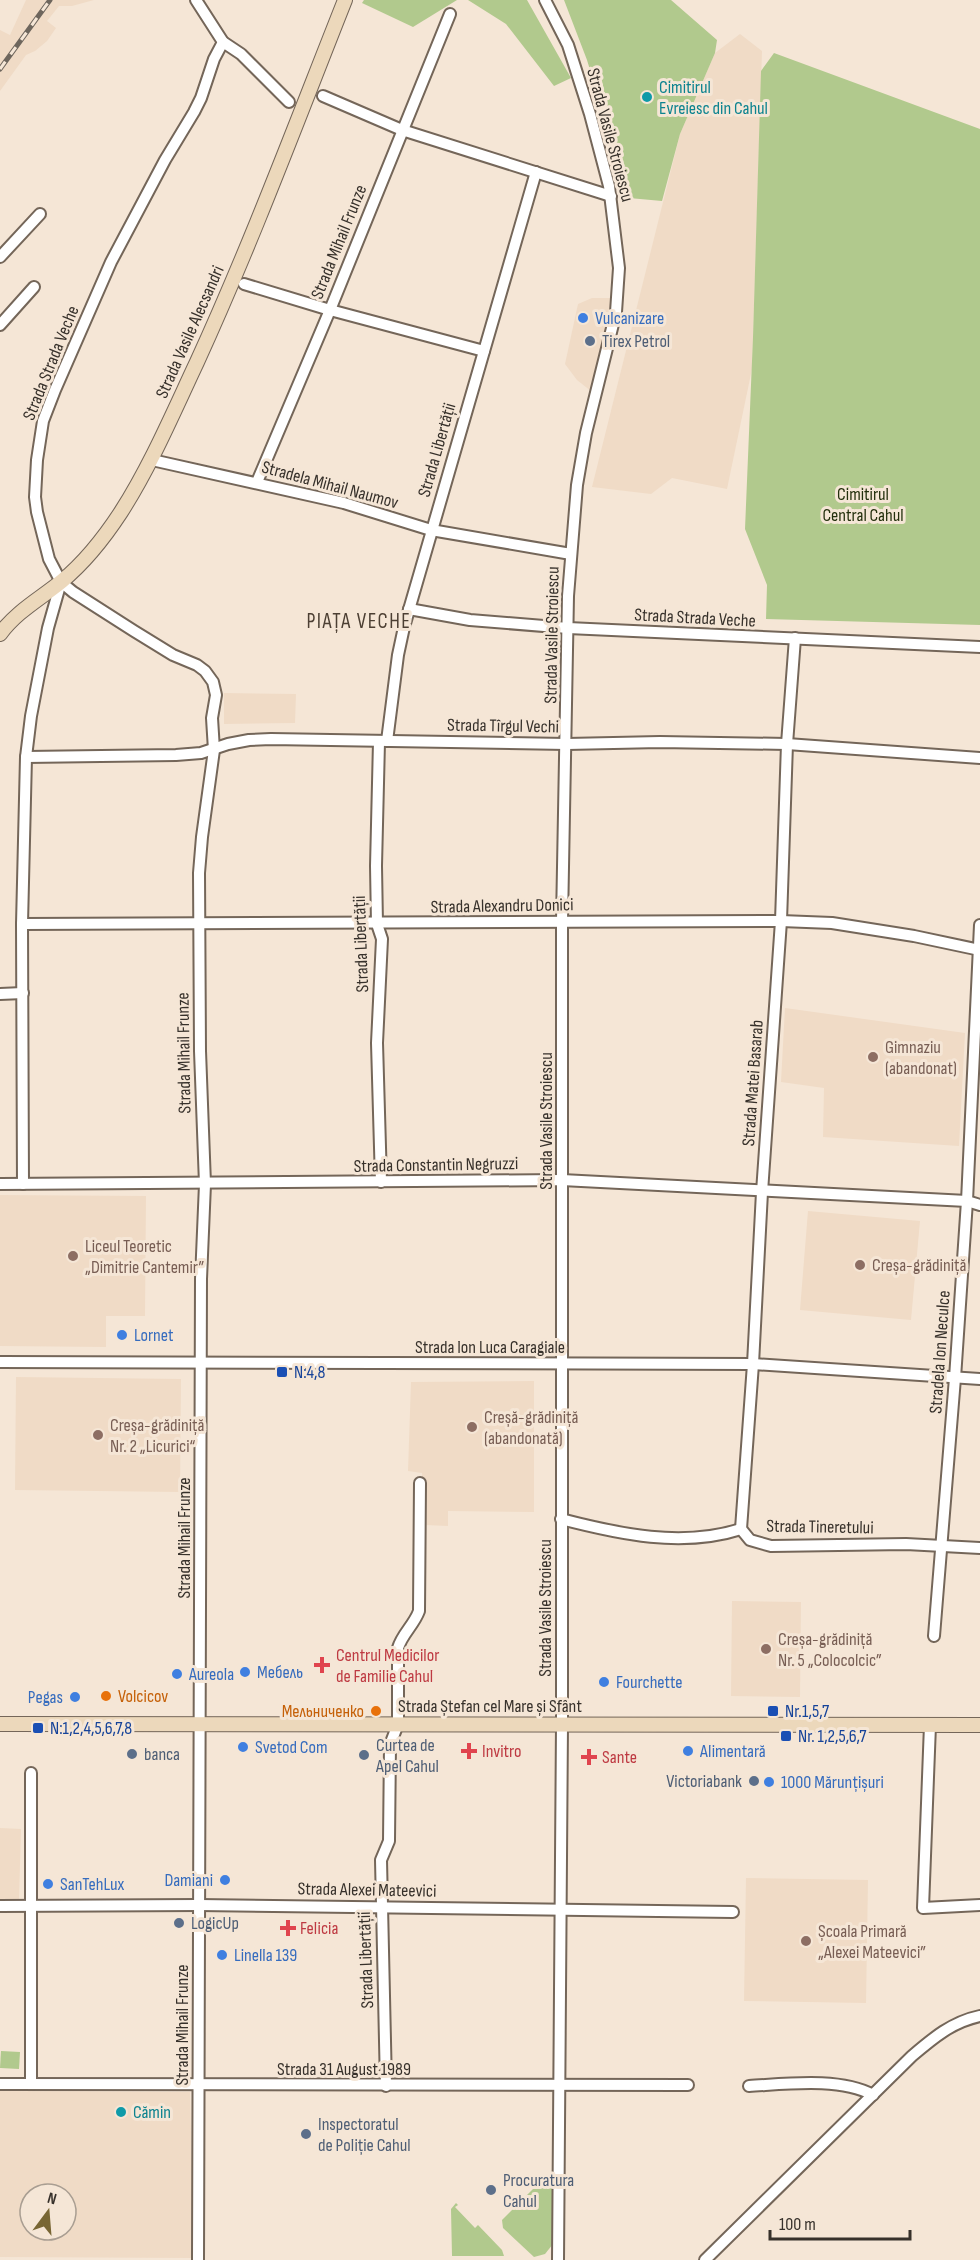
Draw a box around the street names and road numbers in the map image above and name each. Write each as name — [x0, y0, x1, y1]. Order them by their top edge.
street label: Strada Vasile Stroiescu — [582, 66, 638, 204]
street label: Strada Mihail Frunze — [307, 182, 371, 302]
street label: Strada Vasile Alecsandri — [151, 263, 229, 401]
street label: Strada Strada Veche — [19, 303, 83, 423]
street label: Strada Libertății — [414, 401, 460, 499]
street label: Stradela Mihail Naumov — [259, 457, 401, 513]
street label: Strada Vasile Stroiescu — [540, 566, 564, 704]
street label: Strada Strada Veche — [634, 604, 756, 632]
street label: Strada Tîrgul Vechi — [447, 715, 559, 737]
street label: Strada Alexandru Donici — [430, 894, 574, 918]
street label: Strada Libertății — [349, 895, 373, 993]
street label: Strada Mihail Frunze — [172, 992, 196, 1114]
street label: Strada Matei Basarab — [738, 1019, 768, 1147]
street label: Strada Vasile Stroiescu — [536, 1052, 557, 1190]
street label: Strada Constantin Negruzzi — [354, 1153, 518, 1177]
street label: Stradela Ion Neculce — [925, 1290, 955, 1414]
street label: Strada Ion Luca Caragiale — [415, 1337, 565, 1358]
street label: Strada Mihail Frunze — [174, 1477, 195, 1599]
street label: Strada Tineretului — [766, 1516, 874, 1538]
street label: Strada Vasile Stroiescu — [535, 1539, 556, 1677]
street label: Strada Ștefan cel Mare și Sfânt — [398, 1696, 582, 1717]
street label: Strada Alexei Mateevici — [297, 1878, 437, 1902]
street label: Strada Libertății — [354, 1911, 378, 2009]
street label: Strada Mihail Frunze — [172, 1964, 193, 2086]
street label: Strada 31 August 1989 — [277, 2059, 411, 2080]

